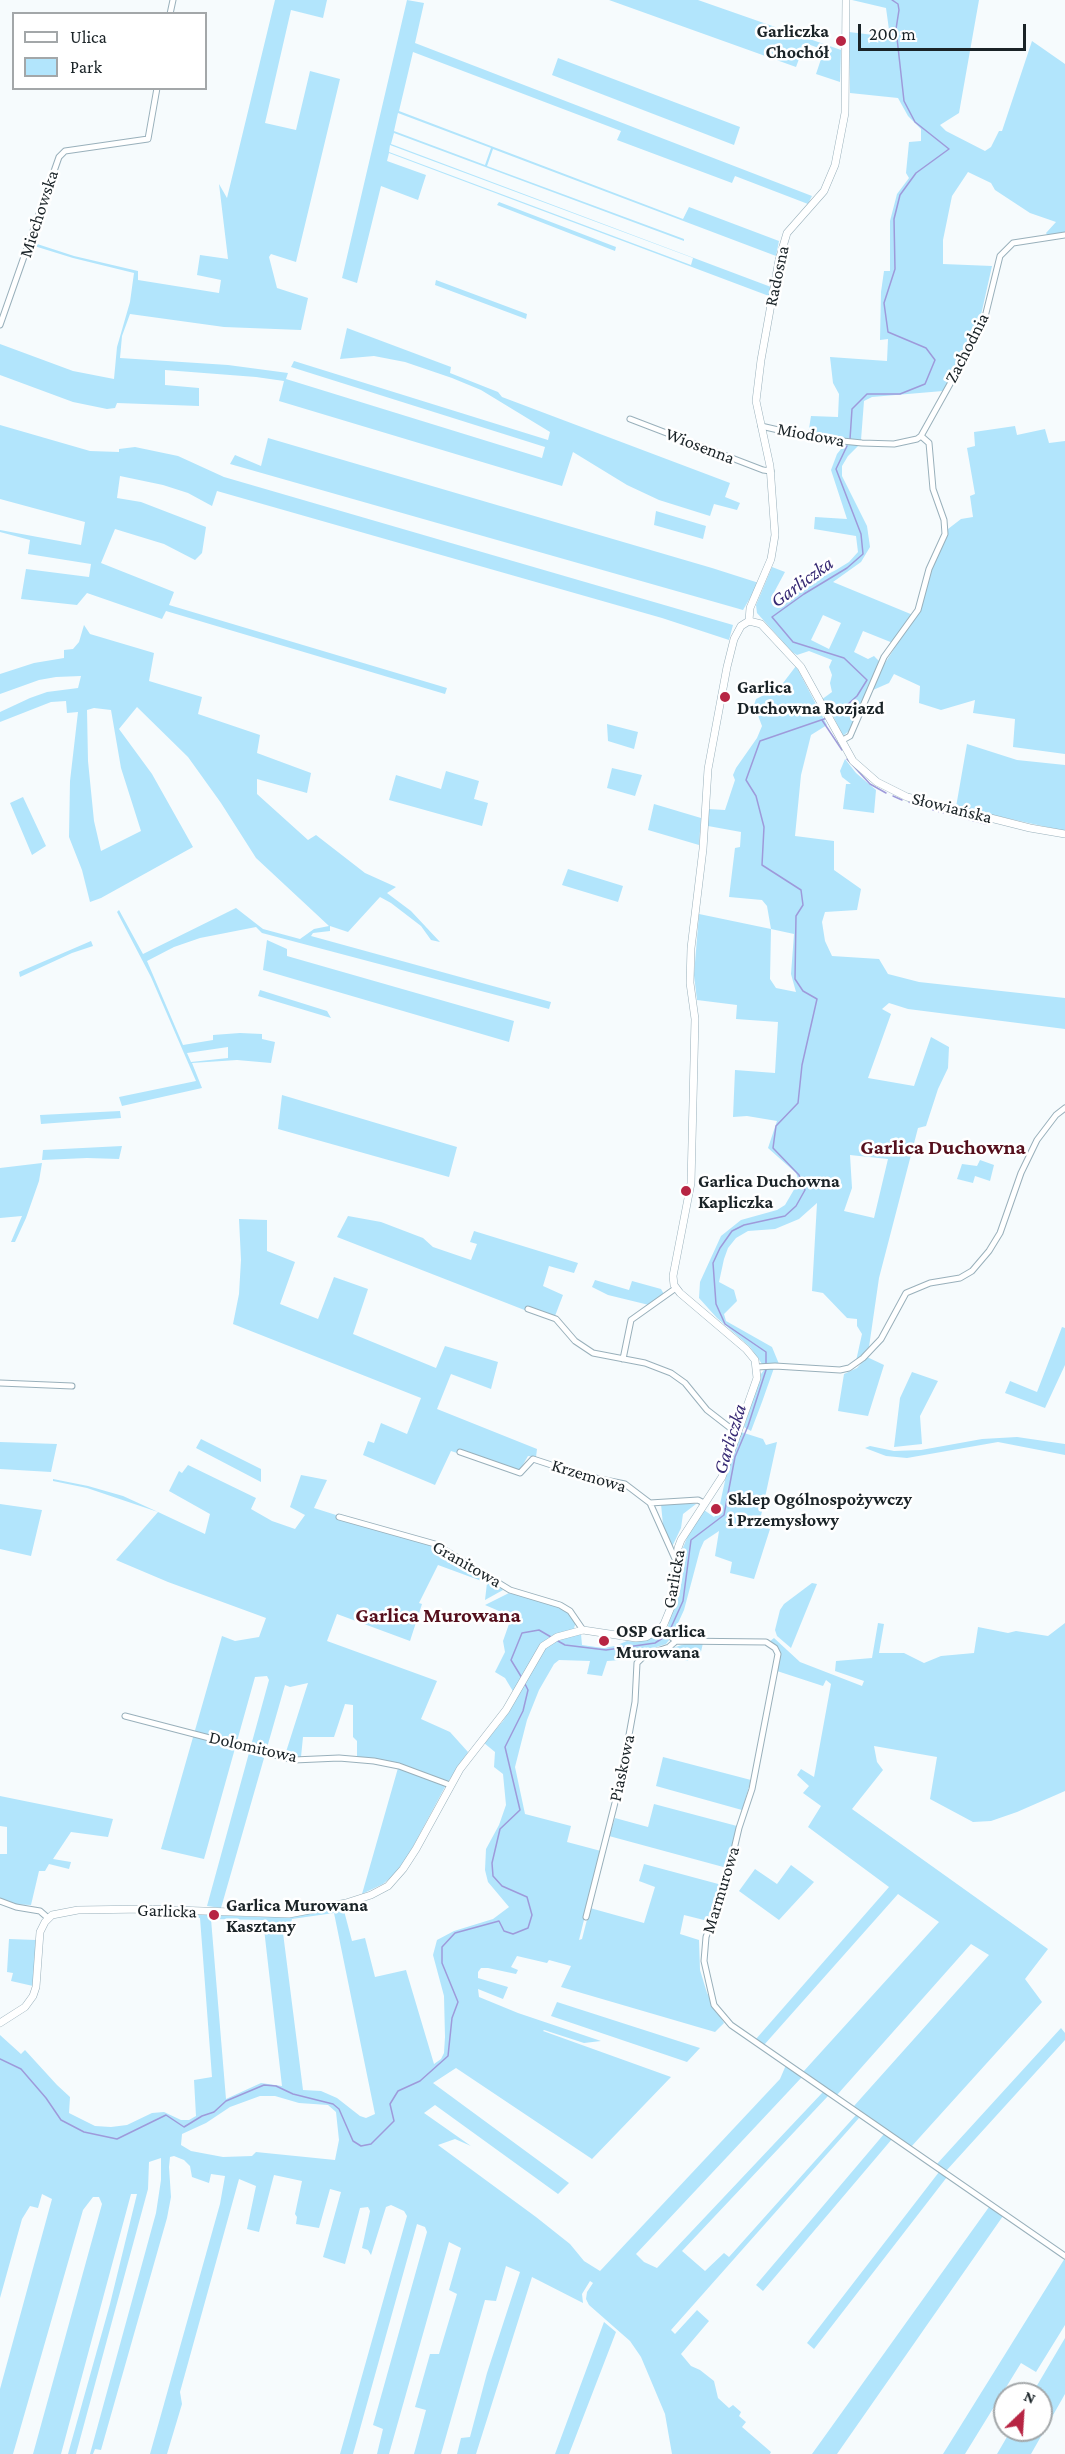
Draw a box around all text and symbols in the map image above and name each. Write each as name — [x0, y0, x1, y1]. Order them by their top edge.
legend — [12, 12, 207, 90]
scale bar — [861, 12, 1029, 50]
place label: Garliczka Chochół — [756, 20, 829, 63]
text: 200 m — [869, 24, 916, 44]
text: Ulica — [70, 27, 107, 47]
marker: Garliczka Chochół — [834, 34, 848, 48]
text: Park — [70, 57, 102, 77]
street label: Miechowska — [15, 168, 63, 260]
street label: Radosna — [760, 244, 794, 308]
street label: Zachodnia — [940, 309, 994, 387]
street label: Miodowa — [775, 418, 847, 452]
street label: Wiosenna — [662, 423, 738, 469]
water label: Garliczka — [766, 551, 838, 613]
place label: Garlica Duchowna Rozjazd — [737, 676, 884, 718]
marker: Garlica Duchowna Rozjazd — [718, 690, 732, 704]
street label: Słowiańska — [910, 788, 994, 828]
district label: Garlica Duchowna — [860, 1135, 1026, 1161]
place label: Garlica Duchowna Kapliczka — [698, 1170, 840, 1212]
marker: Garlica Duchowna Kapliczka — [679, 1184, 693, 1198]
water label: Garliczka — [708, 1401, 752, 1477]
street label: Krzemowa — [549, 1454, 629, 1498]
place label: Sklep Ogólnospożywczy i Przemysłowy — [728, 1488, 912, 1530]
marker: Sklep Ogólnospożywczy i Przemysłowy — [709, 1502, 723, 1516]
street label: Granitowa — [429, 1536, 505, 1592]
street label: Garlicka — [658, 1548, 690, 1610]
district label: Garlica Murowana — [355, 1603, 521, 1629]
place label: OSP Garlica Murowana — [616, 1620, 706, 1662]
marker: OSP Garlica Murowana — [597, 1634, 611, 1648]
street label: Dolomitowa — [207, 1726, 299, 1768]
street label: Piaskowa — [604, 1733, 640, 1803]
street label: Marmurowa — [698, 1844, 744, 1936]
place label: Garlica Murowana Kasztany — [226, 1894, 368, 1936]
street label: Garlicka — [137, 1899, 197, 1923]
marker: Garlica Murowana Kasztany — [207, 1908, 221, 1922]
north arrow — [993, 2382, 1053, 2442]
text: N — [1021, 2387, 1039, 2407]

